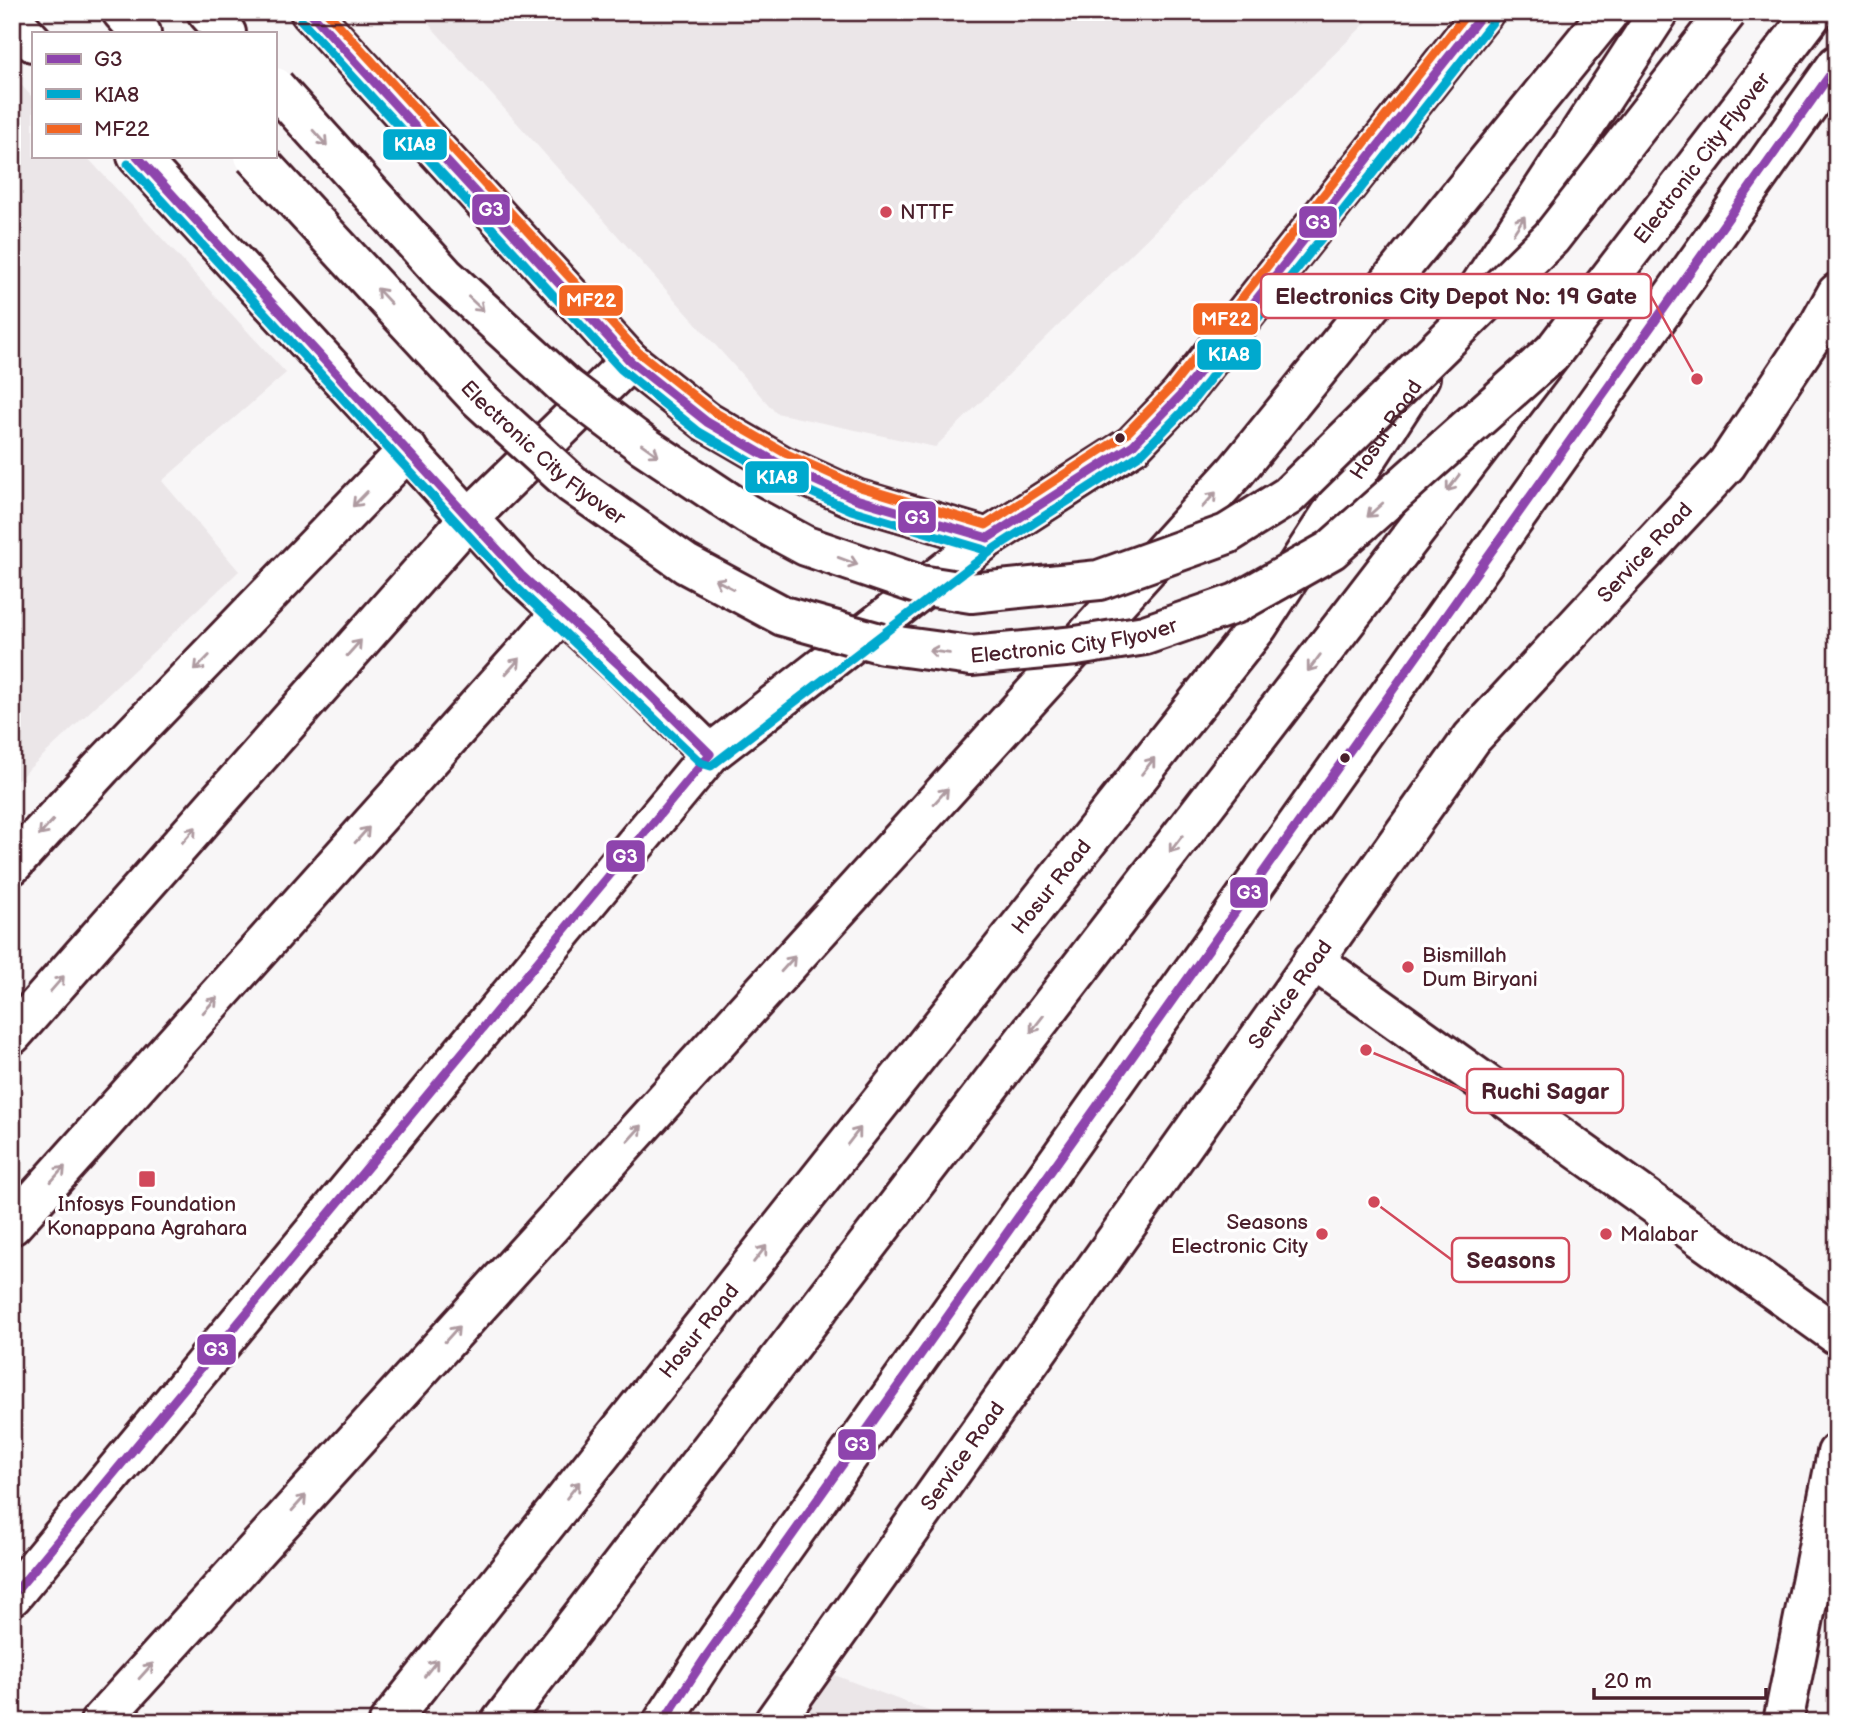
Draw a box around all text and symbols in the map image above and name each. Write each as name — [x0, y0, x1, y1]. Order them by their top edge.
legend — [32, 32, 276, 158]
text: G3 — [94, 47, 123, 72]
street label: Electronic City Flyover — [1628, 67, 1776, 248]
text: KIA8 — [94, 83, 139, 108]
text: MF22 — [94, 117, 150, 142]
line badge: KIA8 — [382, 128, 448, 161]
one-way arrow — [312, 129, 329, 146]
text: KIA8 — [394, 134, 436, 157]
line badge: G3 — [471, 193, 511, 226]
text: G3 — [478, 199, 504, 222]
place label: NTTF — [900, 200, 954, 225]
marker: NTTF — [878, 204, 894, 220]
line badge: G3 — [1298, 205, 1338, 239]
text: G3 — [1305, 212, 1331, 235]
one-way arrow — [1512, 216, 1526, 236]
callout: Electronics City Depot No: 19 Gate — [1261, 274, 1651, 318]
text: Electronics City Depot No: 19 Gate — [1275, 283, 1637, 311]
line badge: MF22 — [558, 284, 624, 317]
one-way arrow — [376, 287, 392, 305]
text: MF22 — [566, 290, 617, 313]
one-way arrow — [467, 296, 485, 312]
line badge: MF22 — [1192, 302, 1259, 336]
text: MF22 — [1201, 309, 1252, 332]
line badge: KIA8 — [1196, 338, 1262, 371]
text: KIA8 — [1208, 344, 1250, 367]
street label: Electronic City Flyover — [456, 375, 631, 530]
street label: Hosur Road — [1344, 375, 1427, 484]
unlabelled marker — [1113, 431, 1127, 445]
one-way arrow — [640, 443, 659, 457]
line badge: KIA8 — [744, 460, 810, 494]
text: KIA8 — [756, 467, 798, 490]
one-way arrow — [1446, 473, 1460, 492]
one-way arrow — [352, 491, 369, 508]
one-way arrow — [1201, 492, 1218, 509]
street label: Service Road — [1592, 497, 1697, 608]
line badge: G3 — [897, 500, 937, 534]
one-way arrow — [1367, 502, 1384, 519]
text: G3 — [904, 507, 930, 530]
one-way arrow — [836, 556, 858, 568]
one-way arrow — [714, 577, 734, 591]
street label: Electronic City Flyover — [969, 612, 1181, 669]
one-way arrow — [346, 639, 362, 657]
one-way arrow — [928, 645, 951, 658]
one-way arrow — [194, 654, 211, 671]
one-way arrow — [1307, 654, 1322, 672]
one-way arrow — [505, 658, 522, 675]
unlabelled marker — [1338, 751, 1352, 765]
one-way arrow — [1140, 757, 1155, 775]
one-way arrow — [933, 788, 950, 805]
one-way arrow — [38, 819, 54, 837]
one-way arrow — [181, 826, 197, 844]
one-way arrow — [353, 827, 369, 845]
street label: Hosur Road — [1006, 834, 1096, 939]
one-way arrow — [1169, 834, 1183, 853]
line badge: G3 — [605, 839, 646, 873]
text: G3 — [612, 846, 638, 869]
line badge: G3 — [1229, 876, 1269, 909]
text: G3 — [1236, 882, 1262, 905]
street label: Service Road — [1243, 935, 1337, 1054]
place label: Bismillah Dum Biryani — [1422, 943, 1538, 992]
one-way arrow — [780, 955, 796, 973]
marker: Bismillah Dum Biryani — [1400, 959, 1416, 975]
one-way arrow — [49, 975, 65, 993]
one-way arrow — [201, 997, 218, 1014]
one-way arrow — [1030, 1015, 1045, 1033]
callout: Ruchi Sagar — [1467, 1069, 1623, 1113]
text: Ruchi Sagar — [1481, 1078, 1610, 1106]
one-way arrow — [627, 1124, 643, 1142]
one-way arrow — [846, 1127, 861, 1145]
one-way arrow — [50, 1165, 66, 1183]
marker: Infosys Foundation Konappana Agrahara — [137, 1169, 157, 1189]
place label: Infosys Foundation Konappana Agrahara — [47, 1192, 247, 1241]
place label: Seasons Electronic City — [1171, 1210, 1309, 1259]
place label: Malabar — [1620, 1222, 1698, 1247]
marker: Seasons Electronic City — [1314, 1226, 1330, 1242]
marker: Malabar — [1598, 1226, 1614, 1242]
callout: Seasons — [1452, 1238, 1569, 1282]
one-way arrow — [752, 1246, 767, 1264]
text: Seasons — [1467, 1247, 1555, 1275]
street label: Hosur Road — [654, 1279, 744, 1383]
one-way arrow — [444, 1325, 460, 1343]
line badge: G3 — [196, 1333, 237, 1366]
text: G3 — [203, 1339, 229, 1362]
street label: Service Road — [915, 1397, 1010, 1515]
line badge: G3 — [837, 1428, 877, 1461]
text: G3 — [844, 1434, 870, 1457]
one-way arrow — [565, 1482, 580, 1500]
one-way arrow — [291, 1494, 307, 1512]
scale bar — [1594, 1657, 1765, 1701]
one-way arrow — [424, 1660, 439, 1678]
one-way arrow — [138, 1662, 154, 1680]
text: 20 m — [1604, 1669, 1652, 1694]

